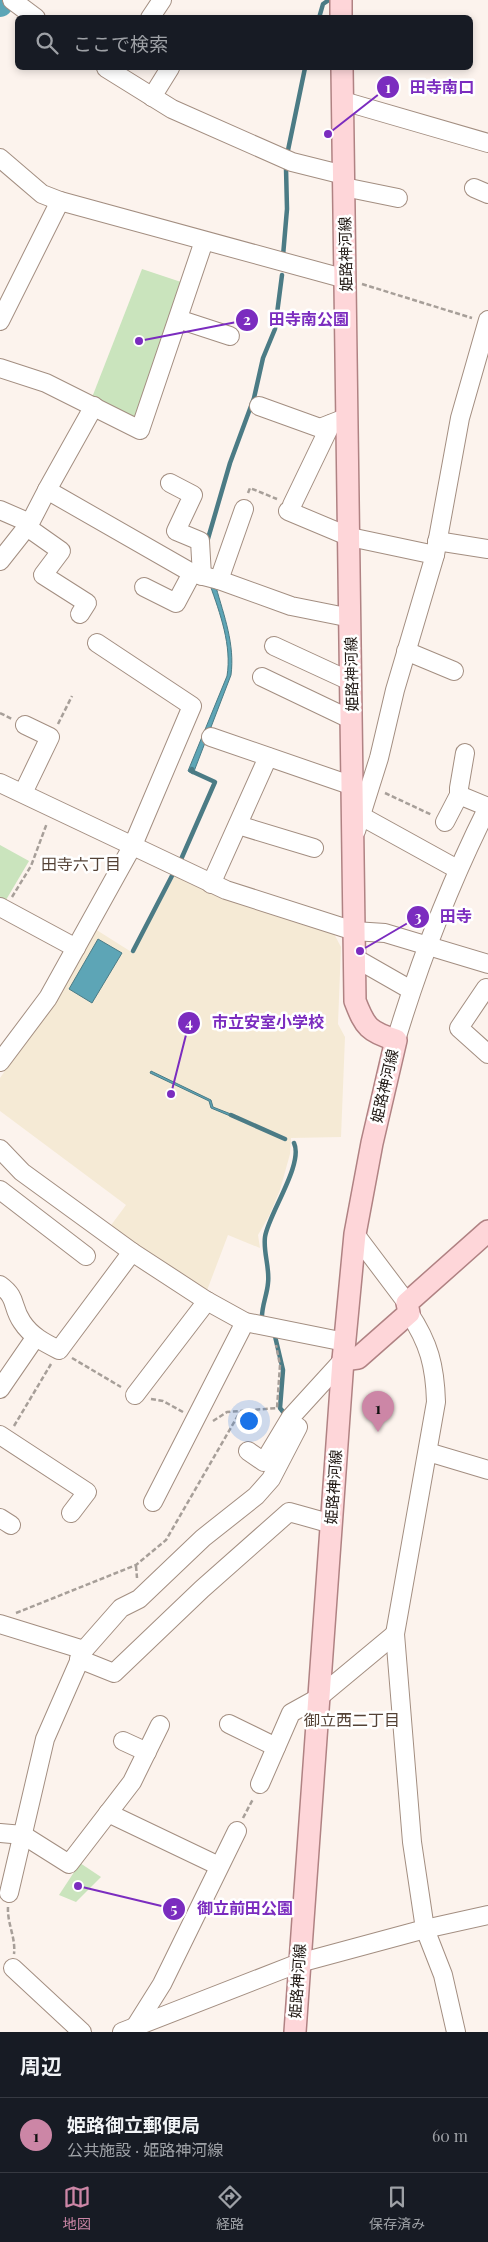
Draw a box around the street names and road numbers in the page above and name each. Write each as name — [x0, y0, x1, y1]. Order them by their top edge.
street label: 姫路神河線 — [334, 216, 356, 292]
street label: 姫路神河線 — [340, 636, 362, 712]
street label: 姫路神河線 — [366, 1047, 402, 1125]
street label: 姫路神河線 — [320, 1449, 346, 1525]
street label: 姫路神河線 — [284, 1943, 310, 2019]

